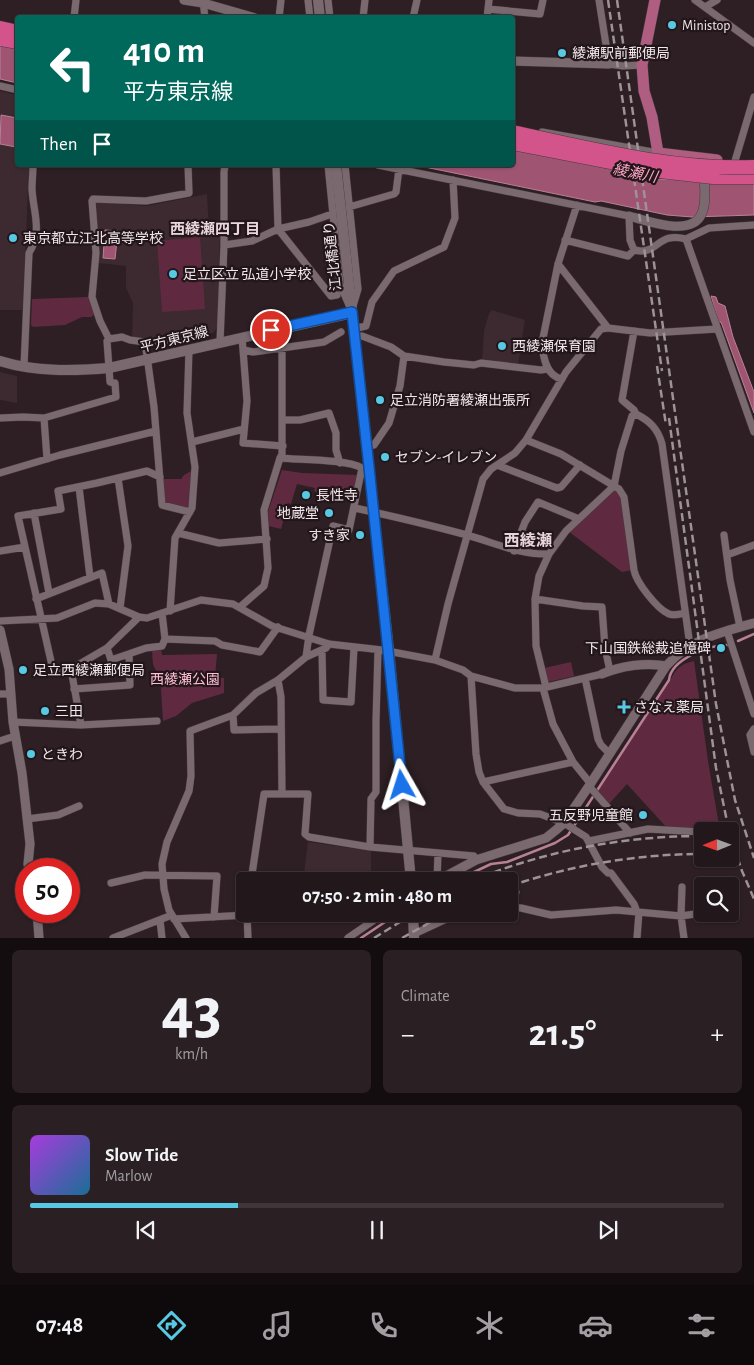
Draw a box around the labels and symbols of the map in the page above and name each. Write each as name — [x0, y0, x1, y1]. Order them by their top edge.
marker: Ministop — [666, 19, 678, 31]
place label: Ministop — [682, 19, 731, 33]
place label: 綾瀬駅前郵便局 — [572, 45, 670, 61]
marker: 綾瀬駅前郵便局 — [556, 47, 568, 59]
water label: 綾瀬川 — [611, 161, 661, 186]
street label: 江北橋通り — [320, 220, 344, 292]
district label: 西綾瀬四丁目 — [170, 221, 260, 237]
place label: 東京都立江北高等学校 — [23, 230, 163, 246]
marker: 東京都立江北高等学校 — [7, 232, 19, 244]
place label: 足立区立 弘道小学校 — [183, 267, 311, 282]
marker: 足立区立 弘道小学校 — [167, 268, 179, 280]
pin — [250, 309, 292, 351]
street label: 平方東京線 — [138, 324, 210, 355]
place label: 西綾瀬保育園 — [512, 339, 596, 354]
marker: 西綾瀬保育園 — [496, 340, 508, 352]
place label: 足立消防署綾瀬出張所 — [390, 393, 530, 408]
marker: 足立消防署綾瀬出張所 — [374, 394, 386, 406]
place label: セブン-イレブン — [395, 449, 497, 465]
marker: セブン-イレブン — [379, 451, 391, 463]
place label: 長性寺 — [316, 488, 358, 503]
marker: 長性寺 — [300, 489, 312, 501]
place label: 地蔵堂 — [277, 506, 319, 521]
marker: 地蔵堂 — [323, 507, 335, 519]
place label: すき家 — [308, 528, 350, 543]
marker: すき家 — [354, 529, 366, 541]
district label: 西綾瀬 — [504, 532, 552, 549]
place label: 下山国鉄総裁追憶碑 — [585, 641, 711, 656]
marker: 下山国鉄総裁追憶碑 — [715, 642, 727, 654]
place label: 足立西綾瀬郵便局 — [33, 663, 145, 678]
marker: 足立西綾瀬郵便局 — [17, 664, 29, 676]
park label: 西綾瀬公園 — [150, 672, 220, 687]
place label: さなえ薬局 — [634, 700, 704, 715]
marker: さなえ薬局 — [618, 701, 630, 713]
place label: 三田 — [55, 704, 83, 719]
marker: 三田 — [39, 705, 51, 717]
place label: ときわ — [41, 747, 83, 762]
marker: ときわ — [25, 748, 37, 760]
position arrow — [375, 758, 427, 810]
place label: 五反野児童館 — [549, 808, 633, 823]
marker: 五反野児童館 — [637, 809, 649, 821]
north arrow — [694, 822, 739, 868]
speed limit sign: 50 — [15, 858, 80, 923]

